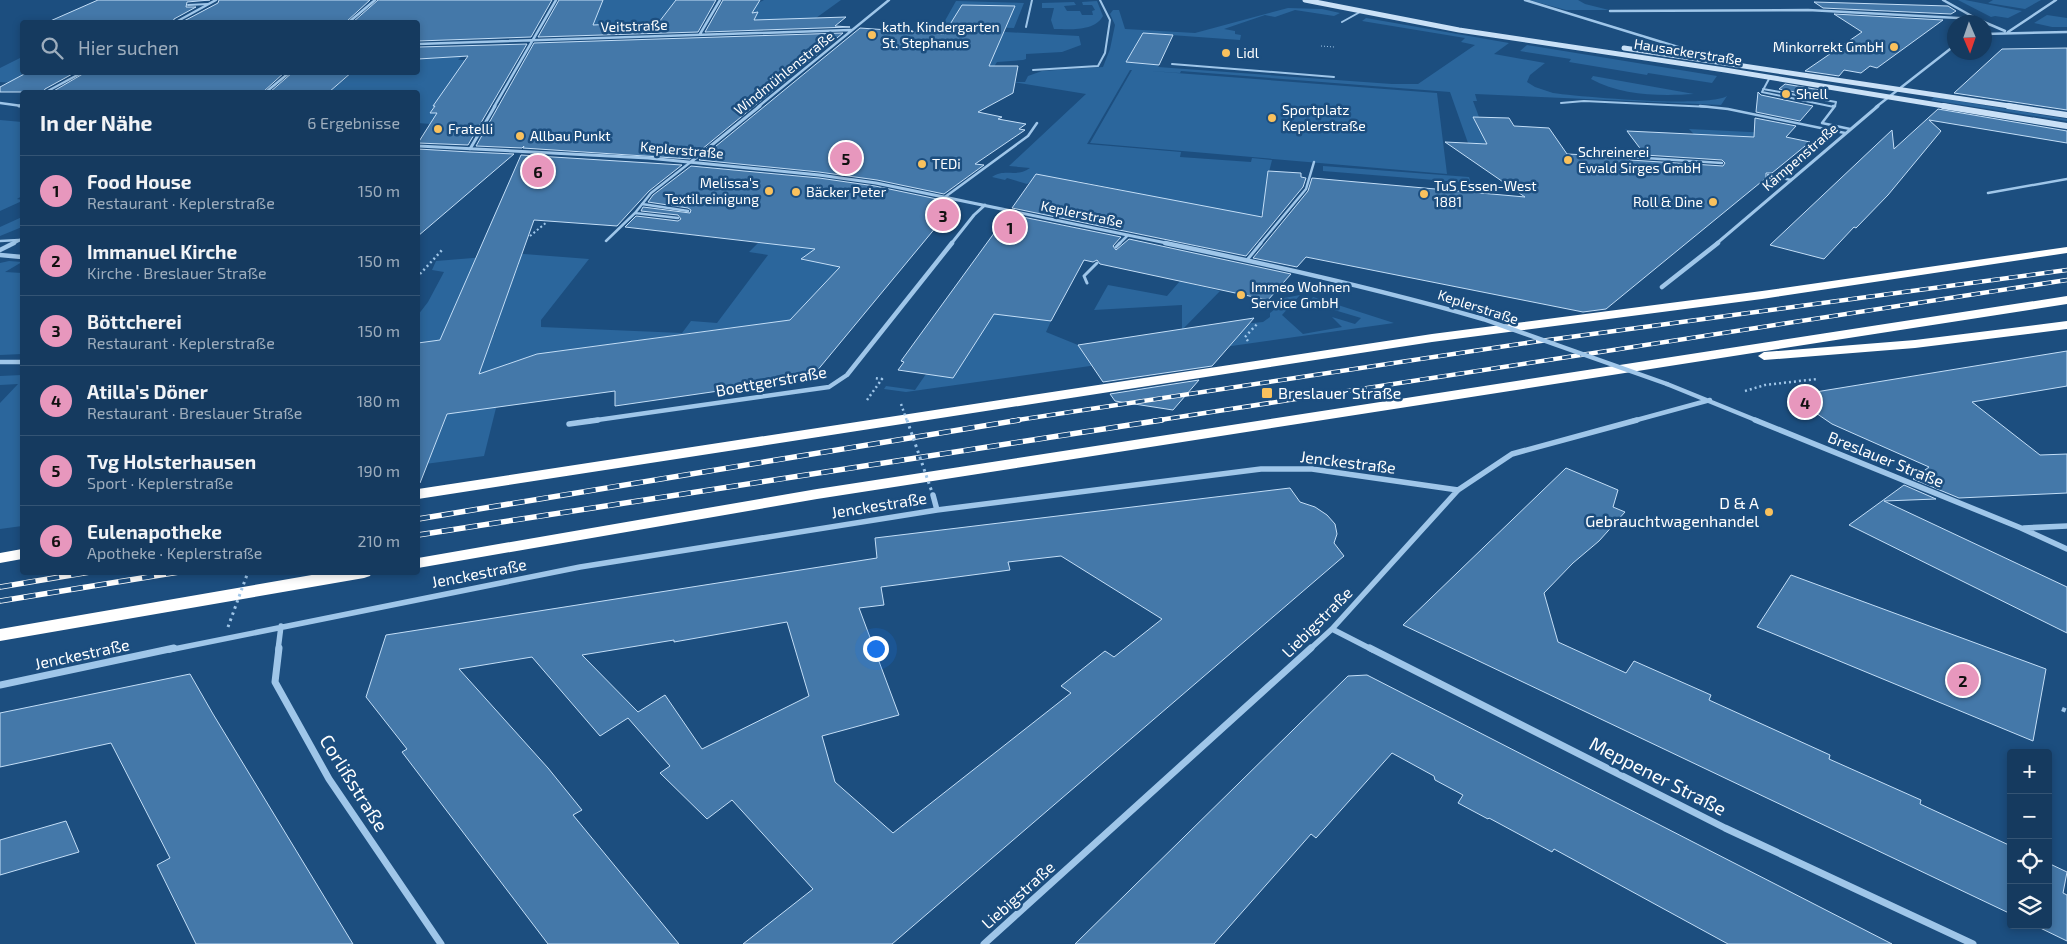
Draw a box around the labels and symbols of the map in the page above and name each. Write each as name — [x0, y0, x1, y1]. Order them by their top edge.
north arrow — [1947, 15, 1992, 60]
street label: Veitstraße — [600, 16, 668, 35]
place label: kath. Kindergarten St. Stephanus — [882, 18, 1000, 51]
street label: Windmühlenstraße — [730, 27, 837, 118]
marker: kath. Kindergarten St. Stephanus — [866, 29, 878, 41]
street label: Hausackerstraße — [1633, 35, 1743, 68]
place label: Minkorrekt GmbH — [1773, 38, 1884, 55]
marker: Minkorrekt GmbH — [1888, 41, 1900, 53]
place label: Lidl — [1236, 44, 1260, 61]
marker: Lidl — [1220, 47, 1232, 59]
place label: Shell — [1796, 85, 1829, 102]
marker: Shell — [1780, 88, 1792, 100]
place label: Sportplatz Keplerstraße — [1282, 101, 1366, 134]
marker: Sportplatz Keplerstraße — [1266, 112, 1278, 124]
street label: Kämpenstraße — [1758, 119, 1841, 194]
place label: Fratelli — [448, 120, 493, 137]
marker: Fratelli — [432, 123, 444, 135]
place label: Allbau Punkt — [530, 127, 611, 144]
marker: Allbau Punkt — [514, 130, 526, 142]
street label: Keplerstraße — [640, 137, 724, 162]
pin: 5 — [830, 139, 862, 177]
place label: Schreinerei Ewald Sirges GmbH — [1578, 143, 1701, 176]
pin: 6 — [522, 152, 554, 190]
marker: Schreinerei Ewald Sirges GmbH — [1562, 154, 1574, 166]
place label: TEDi — [932, 155, 961, 172]
marker: TEDi — [916, 158, 928, 170]
place label: Melissa's Textilreinigung — [665, 174, 759, 207]
place label: TuS Essen-West 1881 — [1434, 177, 1537, 210]
place label: Bäcker Peter — [806, 183, 887, 200]
marker: Melissa's Textilreinigung — [763, 185, 775, 197]
marker: Bäcker Peter — [790, 186, 802, 198]
marker: TuS Essen-West 1881 — [1418, 188, 1430, 200]
place label: Roll & Dine — [1633, 193, 1703, 210]
pin: 3 — [927, 196, 959, 234]
street label: Keplerstraße — [1039, 196, 1125, 231]
marker: Roll & Dine — [1707, 196, 1719, 208]
pin: 1 — [994, 208, 1026, 246]
place label: Immeo Wohnen Service GmbH — [1251, 278, 1351, 311]
street label: Keplerstraße — [1436, 286, 1521, 328]
marker: Immeo Wohnen Service GmbH — [1235, 289, 1247, 301]
street label: Boettgerstraße — [714, 361, 828, 400]
place label: Breslauer Straße — [1278, 383, 1401, 402]
pin: 4 — [1789, 383, 1821, 421]
marker: Breslauer Straße — [1260, 386, 1274, 400]
street label: Breslauer Straße — [1825, 427, 1947, 490]
street label: Jenckestraße — [1299, 446, 1397, 477]
street label: Jenckestraße — [830, 488, 928, 521]
place label: D & A Gebrauchtwagenhandel — [1585, 493, 1759, 530]
marker: D & A Gebrauchtwagenhandel — [1763, 506, 1775, 518]
street label: Jenckestraße — [430, 554, 528, 591]
street label: Liebigstraße — [1278, 583, 1356, 661]
street label: Jenckestraße — [33, 634, 131, 673]
your location — [863, 636, 889, 662]
pin: 2 — [1947, 661, 1979, 699]
street label: Corlißstraße — [315, 730, 393, 836]
street label: Meppener Straße — [1586, 731, 1731, 820]
street label: Liebigstraße — [977, 857, 1058, 932]

